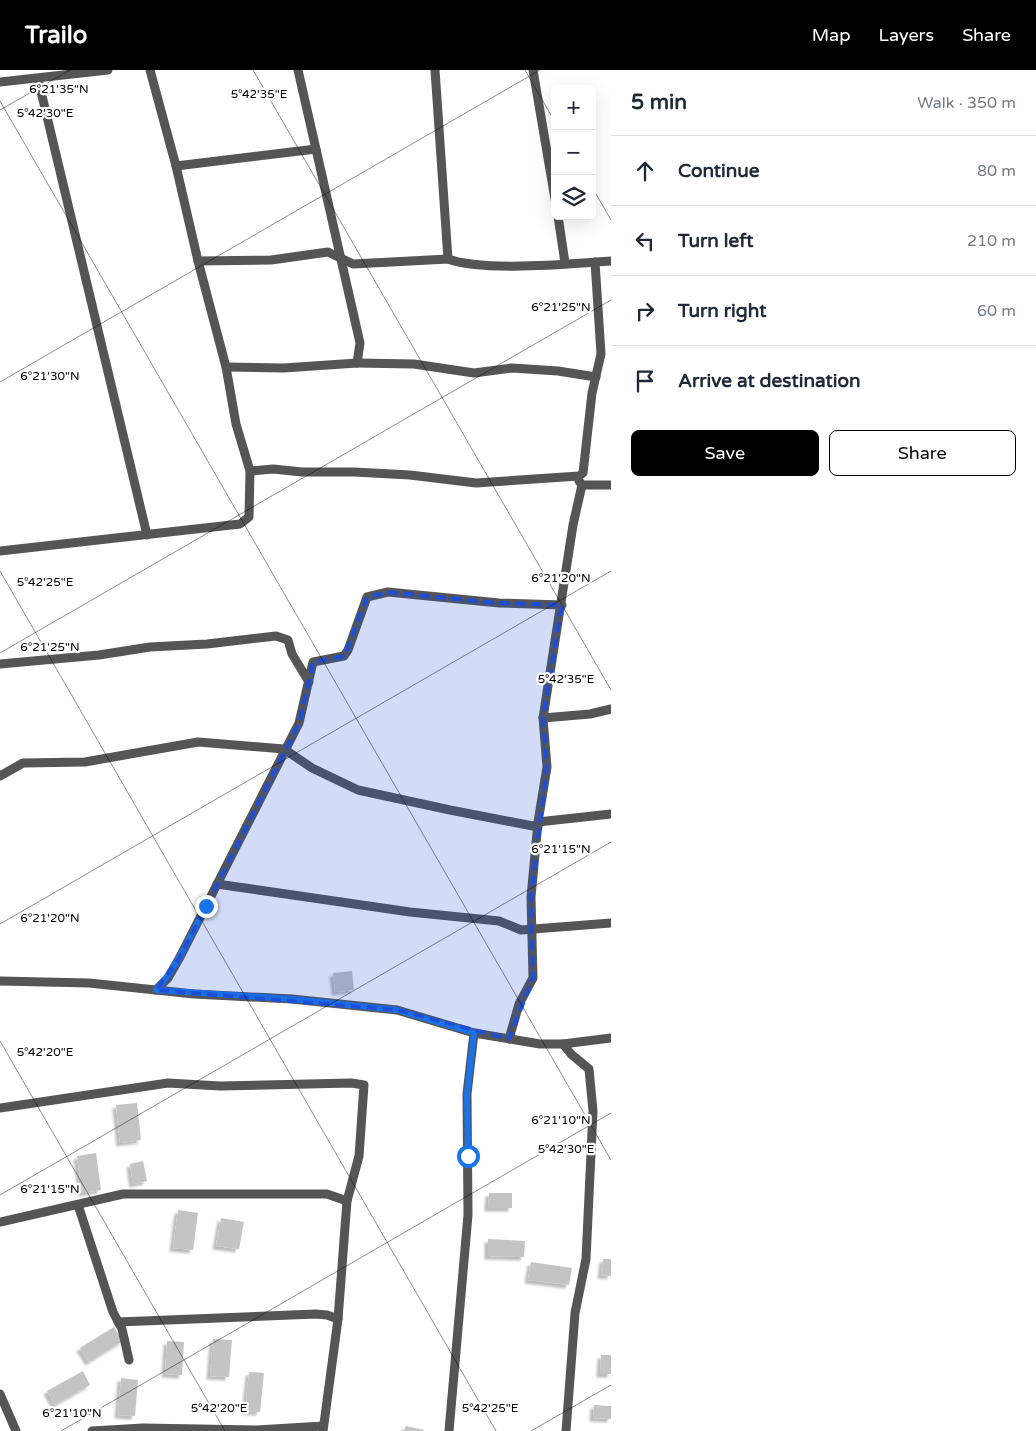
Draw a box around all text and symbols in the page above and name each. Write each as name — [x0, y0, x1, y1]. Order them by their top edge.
text: Trailo — [25, 21, 87, 50]
text: Map — [812, 24, 851, 46]
text: Layers — [879, 24, 934, 46]
text: Share — [962, 24, 1011, 46]
text: 6°21'35"N — [29, 82, 89, 96]
map controls — [551, 85, 596, 220]
button: + — [551, 85, 596, 130]
text: 5°42'35"E — [231, 87, 288, 101]
text: 5 min — [631, 90, 687, 115]
text: Walk · 350 m — [917, 93, 1016, 113]
text: 5°42'30"E — [17, 106, 74, 120]
button: − — [551, 130, 596, 175]
icon: ahead — [631, 157, 659, 185]
text: Continue — [678, 160, 760, 182]
text: 80 m — [977, 161, 1016, 181]
button: layers — [551, 175, 596, 220]
icon: left — [631, 227, 659, 255]
text: Turn left — [678, 230, 754, 252]
text: 210 m — [967, 231, 1016, 251]
icon: right — [631, 297, 659, 325]
text: 6°21'25"N — [531, 300, 591, 314]
text: Turn right — [678, 300, 766, 322]
text: 60 m — [977, 301, 1016, 321]
icon: arrive — [631, 367, 659, 395]
text: 6°21'30"N — [20, 369, 80, 383]
text: Arrive at destination — [678, 370, 861, 392]
button: Save — [631, 430, 819, 476]
button: Share — [829, 430, 1016, 476]
text: 6°21'20"N — [531, 571, 591, 585]
text: 5°42'25"E — [17, 575, 74, 589]
text: 6°21'25"N — [20, 640, 80, 654]
text: 5°42'35"E — [538, 672, 595, 686]
text: 6°21'15"N — [531, 842, 591, 856]
route end — [195, 895, 218, 918]
text: 6°21'20"N — [20, 911, 80, 925]
text: 5°42'20"E — [17, 1045, 74, 1059]
text: 6°21'10"N — [531, 1113, 591, 1127]
text: 5°42'30"E — [538, 1142, 595, 1156]
route start — [457, 1145, 480, 1168]
text: 6°21'15"N — [20, 1182, 80, 1196]
text: 5°42'20"E — [191, 1401, 248, 1415]
text: 5°42'25"E — [462, 1401, 519, 1415]
text: 6°21'10"N — [42, 1406, 102, 1420]

